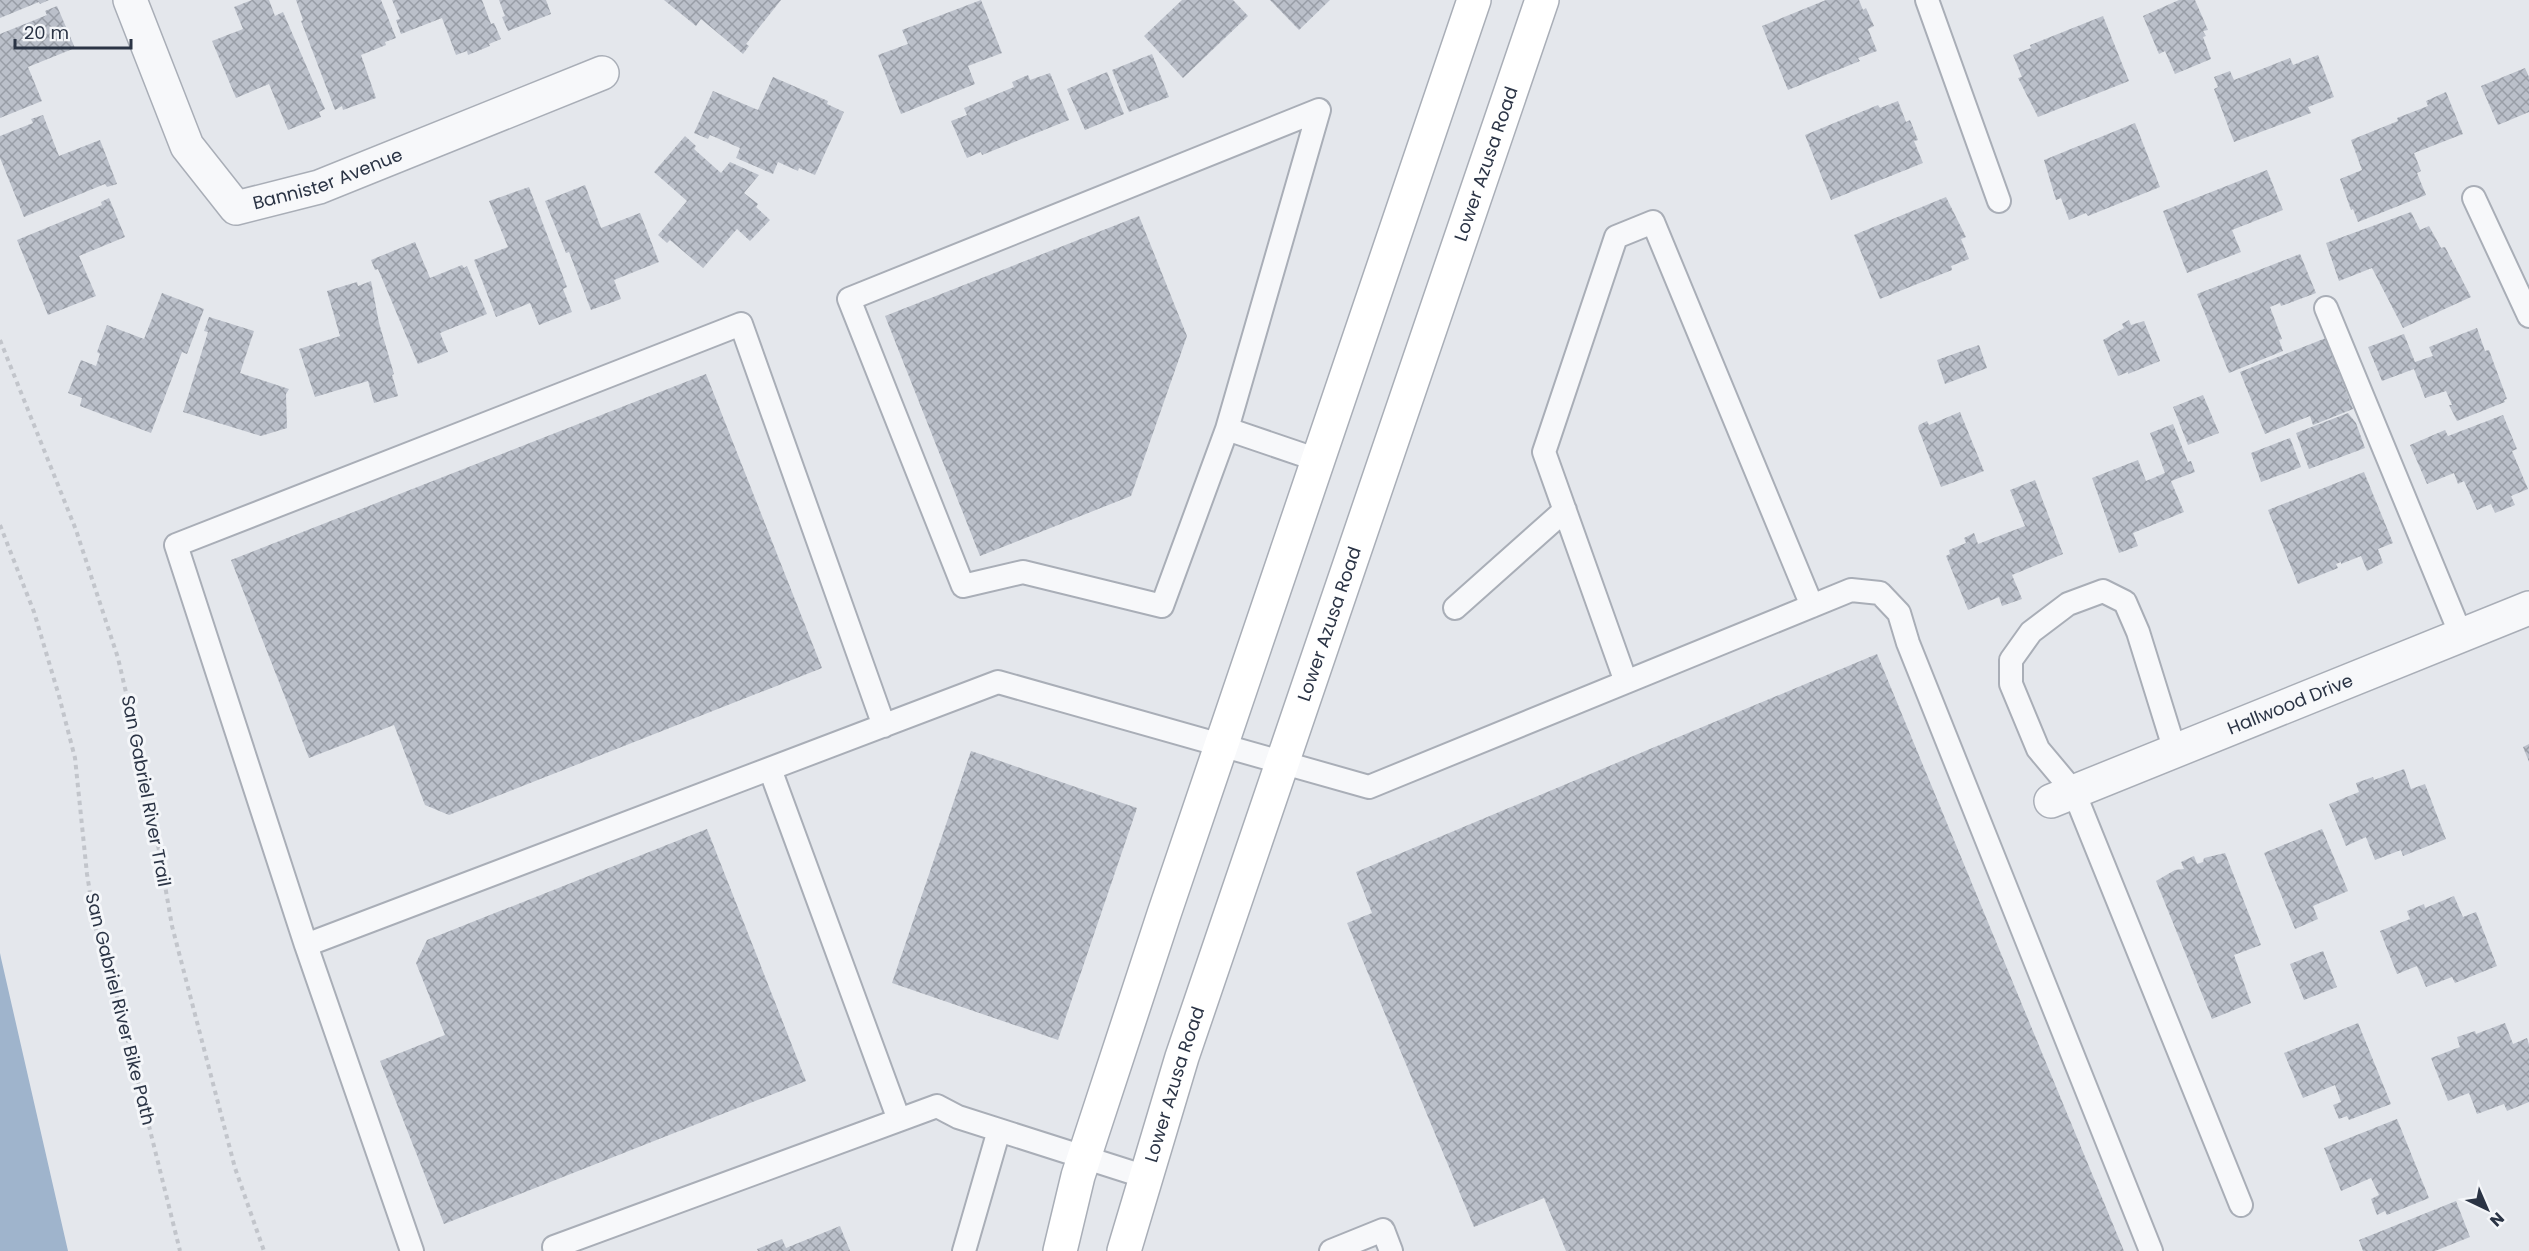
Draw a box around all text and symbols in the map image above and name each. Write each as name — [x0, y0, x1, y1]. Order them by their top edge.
scale bar — [15, 12, 130, 50]
text: 20 m — [24, 20, 69, 45]
street label: Lower Azusa Road — [1448, 83, 1524, 244]
street label: Bannister Avenue — [250, 142, 406, 215]
street label: Lower Azusa Road — [1291, 543, 1367, 704]
street label: Hallwood Drive — [2223, 667, 2357, 741]
street label: San Gabriel River Trail — [116, 693, 177, 889]
street label: San Gabriel River Bike Path — [80, 890, 161, 1128]
street label: Lower Azusa Road — [1138, 1003, 1210, 1165]
north arrow — [2457, 1179, 2517, 1239]
text: N — [2485, 1207, 2509, 1232]

